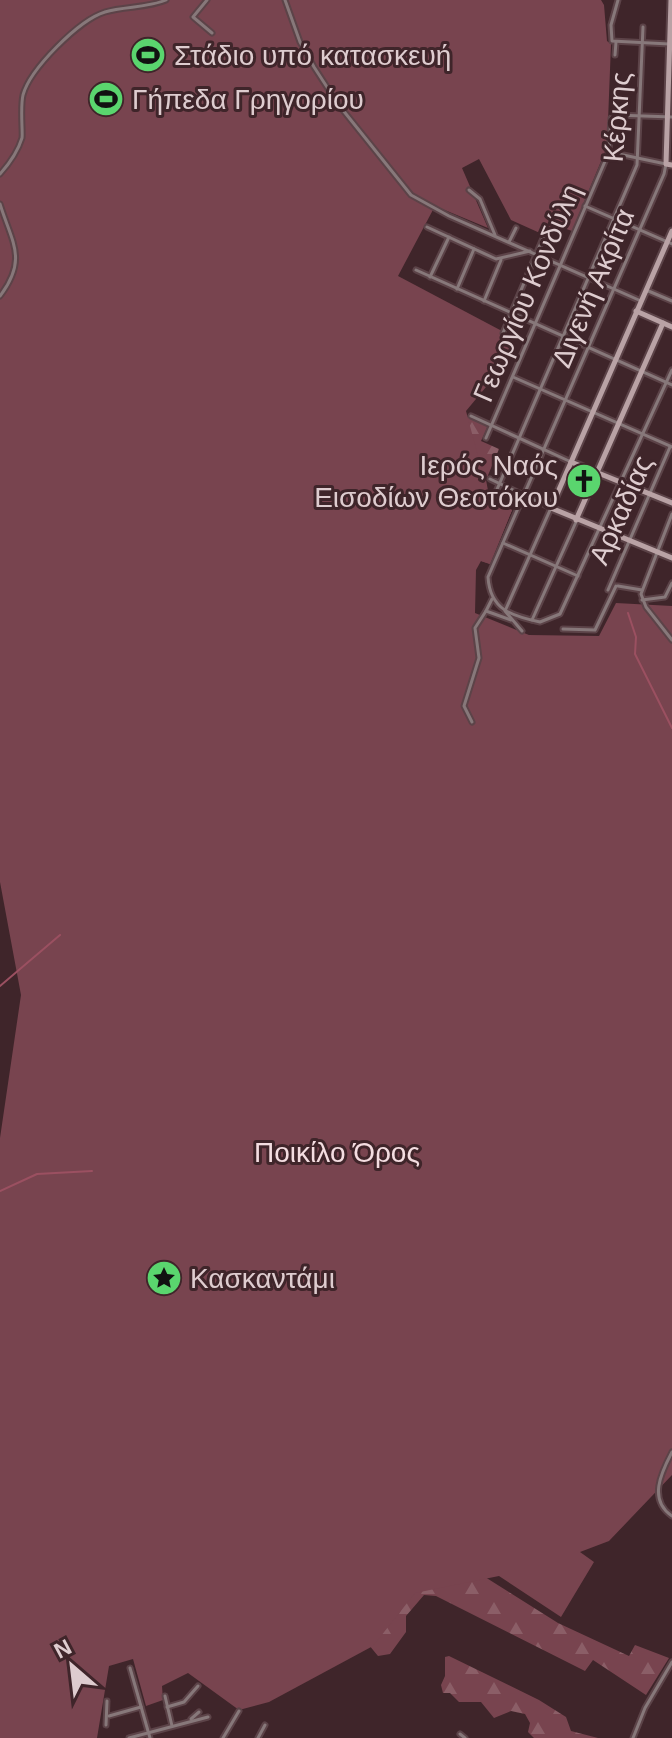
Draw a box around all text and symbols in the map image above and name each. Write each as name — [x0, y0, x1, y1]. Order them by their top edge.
sports icon: Στάδιο υπό κατασκευή — [129, 36, 167, 74]
place label: Στάδιο υπό κατασκευή — [174, 40, 451, 71]
street label: Κέρκης — [598, 71, 636, 163]
sports icon: Γήπεδα Γρηγορίου — [87, 80, 125, 118]
place label: Γήπεδα Γρηγορίου — [132, 84, 364, 115]
street label: Γεωργίου Κονδύλη — [467, 180, 587, 406]
street label: Διγενή Ακρίτα — [546, 204, 640, 372]
place label: Ιερός Ναός Εισοδίων Θεοτόκου — [314, 450, 558, 513]
street label: Αρκαδίας — [583, 451, 659, 569]
church icon: Ιερός Ναός Εισοδίων Θεοτόκου — [565, 462, 603, 500]
park label: Ποικίλο Όρος — [254, 1137, 420, 1168]
place icon: Κασκαντάμι — [145, 1259, 183, 1297]
place label: Κασκαντάμι — [190, 1263, 335, 1294]
north arrow — [32, 1626, 112, 1706]
text: N — [50, 1634, 76, 1664]

